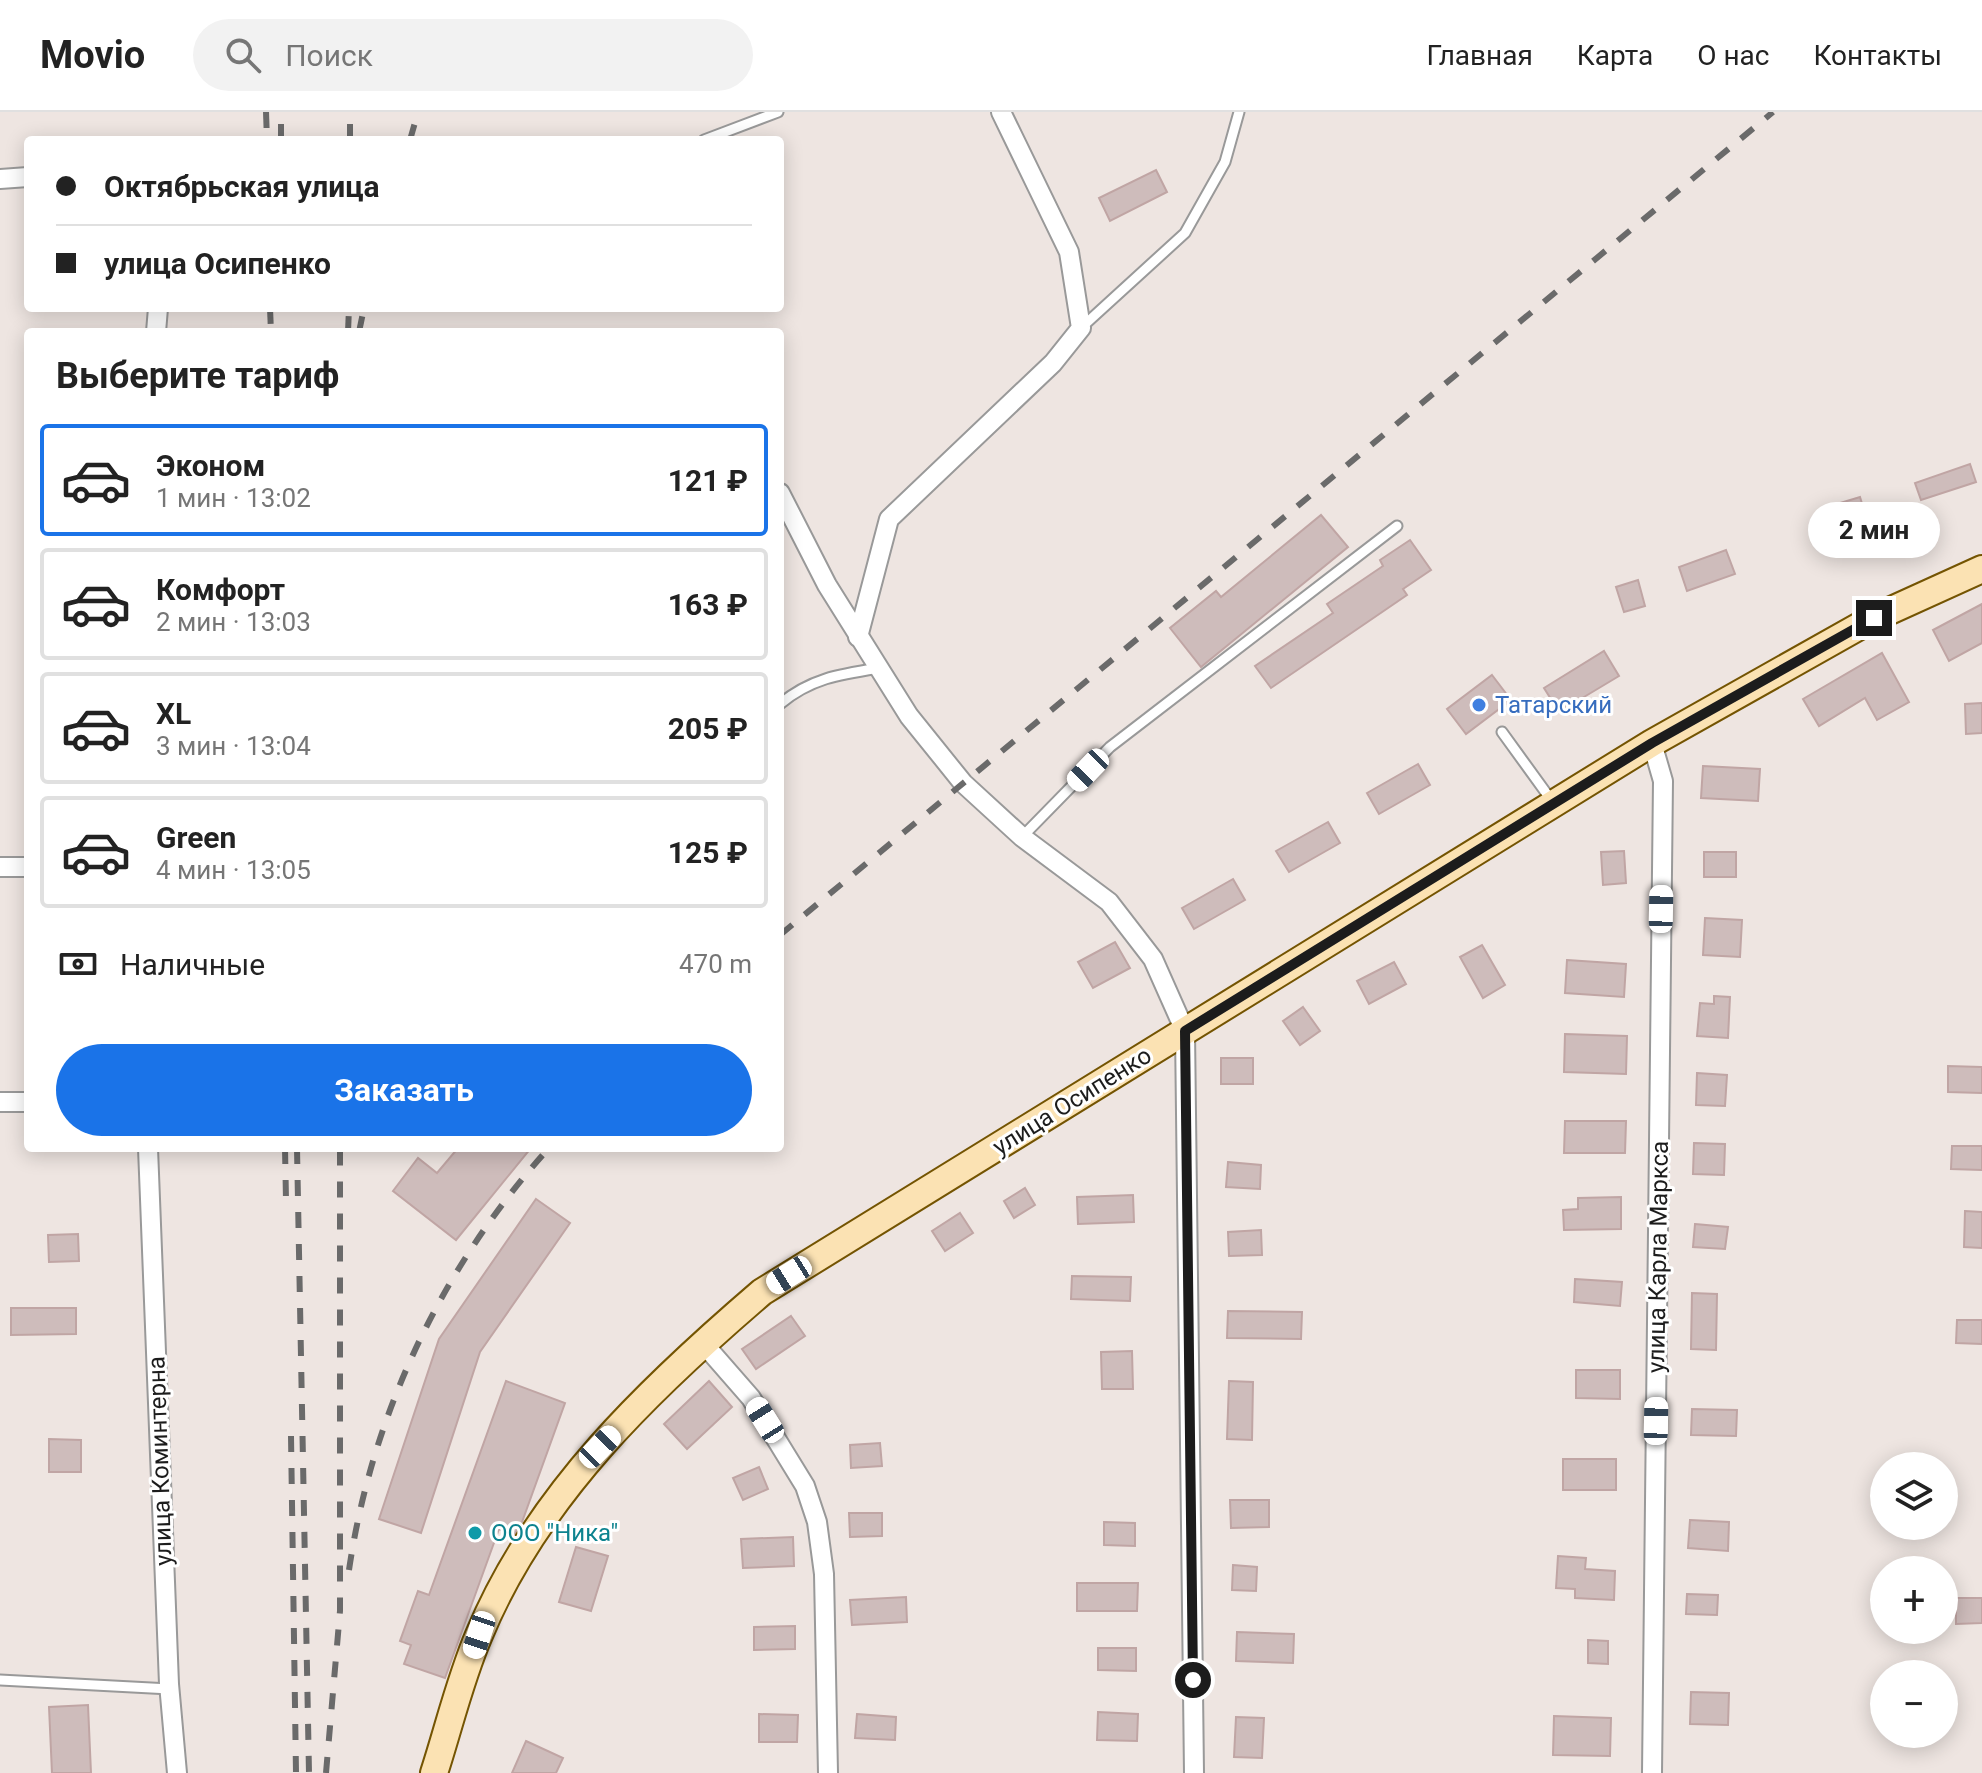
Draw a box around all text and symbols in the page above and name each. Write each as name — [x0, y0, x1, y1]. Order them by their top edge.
search box — [193, 19, 753, 91]
text: Movio — [40, 33, 145, 77]
icon: search — [221, 33, 265, 77]
text: Поиск — [285, 38, 373, 73]
text: Главная — [1426, 39, 1533, 72]
text: Карта — [1577, 39, 1653, 72]
text: О нас — [1697, 39, 1769, 72]
text: Контакты — [1813, 39, 1942, 72]
text: Октябрьская улица — [104, 169, 380, 204]
text: улица Осипенко — [104, 246, 331, 281]
text: Выберите тариф — [56, 355, 339, 397]
icon: car — [60, 444, 132, 516]
text: Эконом — [156, 448, 265, 483]
text: 121 ₽ — [668, 463, 748, 498]
text: 1 мин · 13:02 — [156, 483, 311, 513]
callout: 2 мин — [1808, 502, 1940, 558]
text: 2 мин — [1839, 515, 1909, 545]
icon: car — [60, 568, 132, 640]
text: Комфорт — [156, 572, 285, 607]
text: 163 ₽ — [668, 587, 748, 622]
route end — [1856, 600, 1892, 636]
text: 2 мин · 13:03 — [156, 607, 311, 637]
place label: Татарский — [1495, 691, 1612, 719]
icon: car — [60, 692, 132, 764]
text: XL — [156, 696, 191, 731]
marker: Татарский — [1470, 696, 1488, 714]
text: 205 ₽ — [668, 711, 748, 746]
text: 3 мин · 13:04 — [156, 731, 311, 761]
car — [1063, 744, 1113, 796]
icon: car — [60, 816, 132, 888]
text: Green — [156, 820, 236, 855]
text: 125 ₽ — [668, 835, 748, 870]
text: 4 мин · 13:05 — [156, 855, 311, 885]
car — [1649, 885, 1673, 933]
icon: cash — [56, 942, 100, 986]
text: Наличные — [120, 947, 265, 982]
text: 470 m — [679, 949, 752, 979]
street label: улица Осипенко — [988, 1041, 1156, 1161]
button: Заказать — [56, 1044, 752, 1136]
street label: улица Карла Маркса — [1642, 1141, 1674, 1373]
car — [762, 1252, 816, 1298]
street label: улица Коминтерна — [142, 1356, 178, 1566]
car — [742, 1393, 788, 1447]
car — [1644, 1397, 1668, 1445]
car — [575, 1421, 625, 1473]
map controls — [1870, 1452, 1958, 1748]
button: layers — [1870, 1452, 1958, 1540]
place label: ООО "Ника" — [491, 1519, 618, 1547]
marker: ООО "Ника" — [466, 1524, 484, 1542]
button: + — [1870, 1556, 1958, 1644]
car — [460, 1608, 498, 1662]
button: − — [1870, 1660, 1958, 1748]
route start — [1175, 1662, 1211, 1698]

